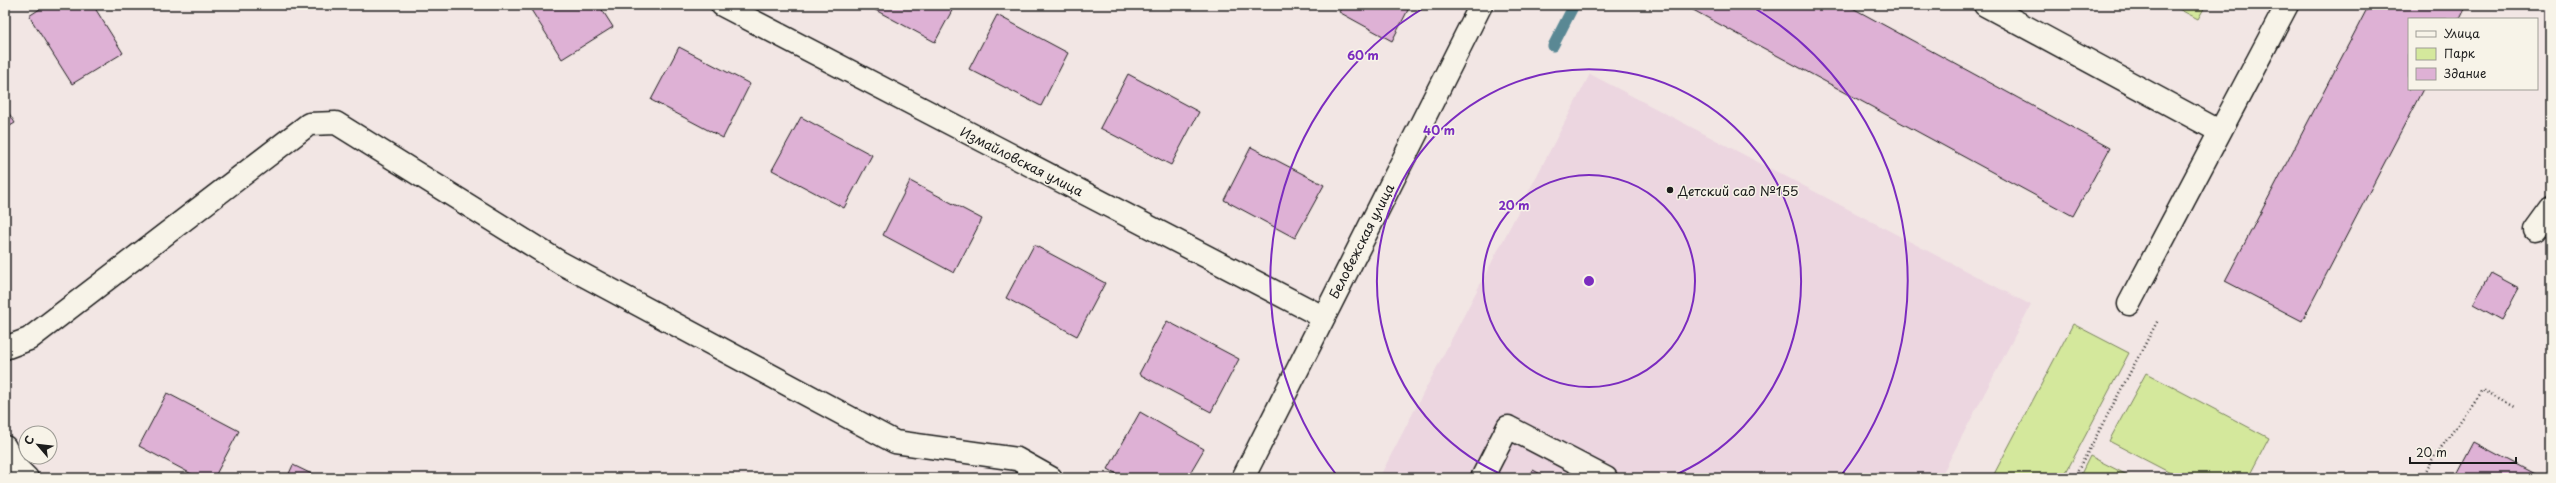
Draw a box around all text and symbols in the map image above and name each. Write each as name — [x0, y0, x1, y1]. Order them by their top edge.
legend — [2408, 18, 2538, 90]
text: Улица — [2444, 24, 2480, 42]
text: Парк — [2444, 44, 2476, 62]
text: 60 m — [1347, 46, 1379, 64]
text: Здание — [2444, 64, 2486, 82]
text: 40 m — [1423, 121, 1455, 139]
street label: Измайловская улица — [957, 122, 1088, 201]
street label: Беловежская улица — [1324, 179, 1399, 302]
place label: Детский сад №155 — [1677, 181, 1798, 200]
marker: Детский сад №155 — [1665, 185, 1675, 195]
text: 20 m — [1498, 196, 1530, 214]
centre of rings — [1582, 274, 1596, 288]
north arrow — [18, 425, 58, 465]
text: С — [19, 432, 38, 448]
scale bar — [2410, 439, 2516, 465]
text: 20 m — [2416, 443, 2447, 461]

